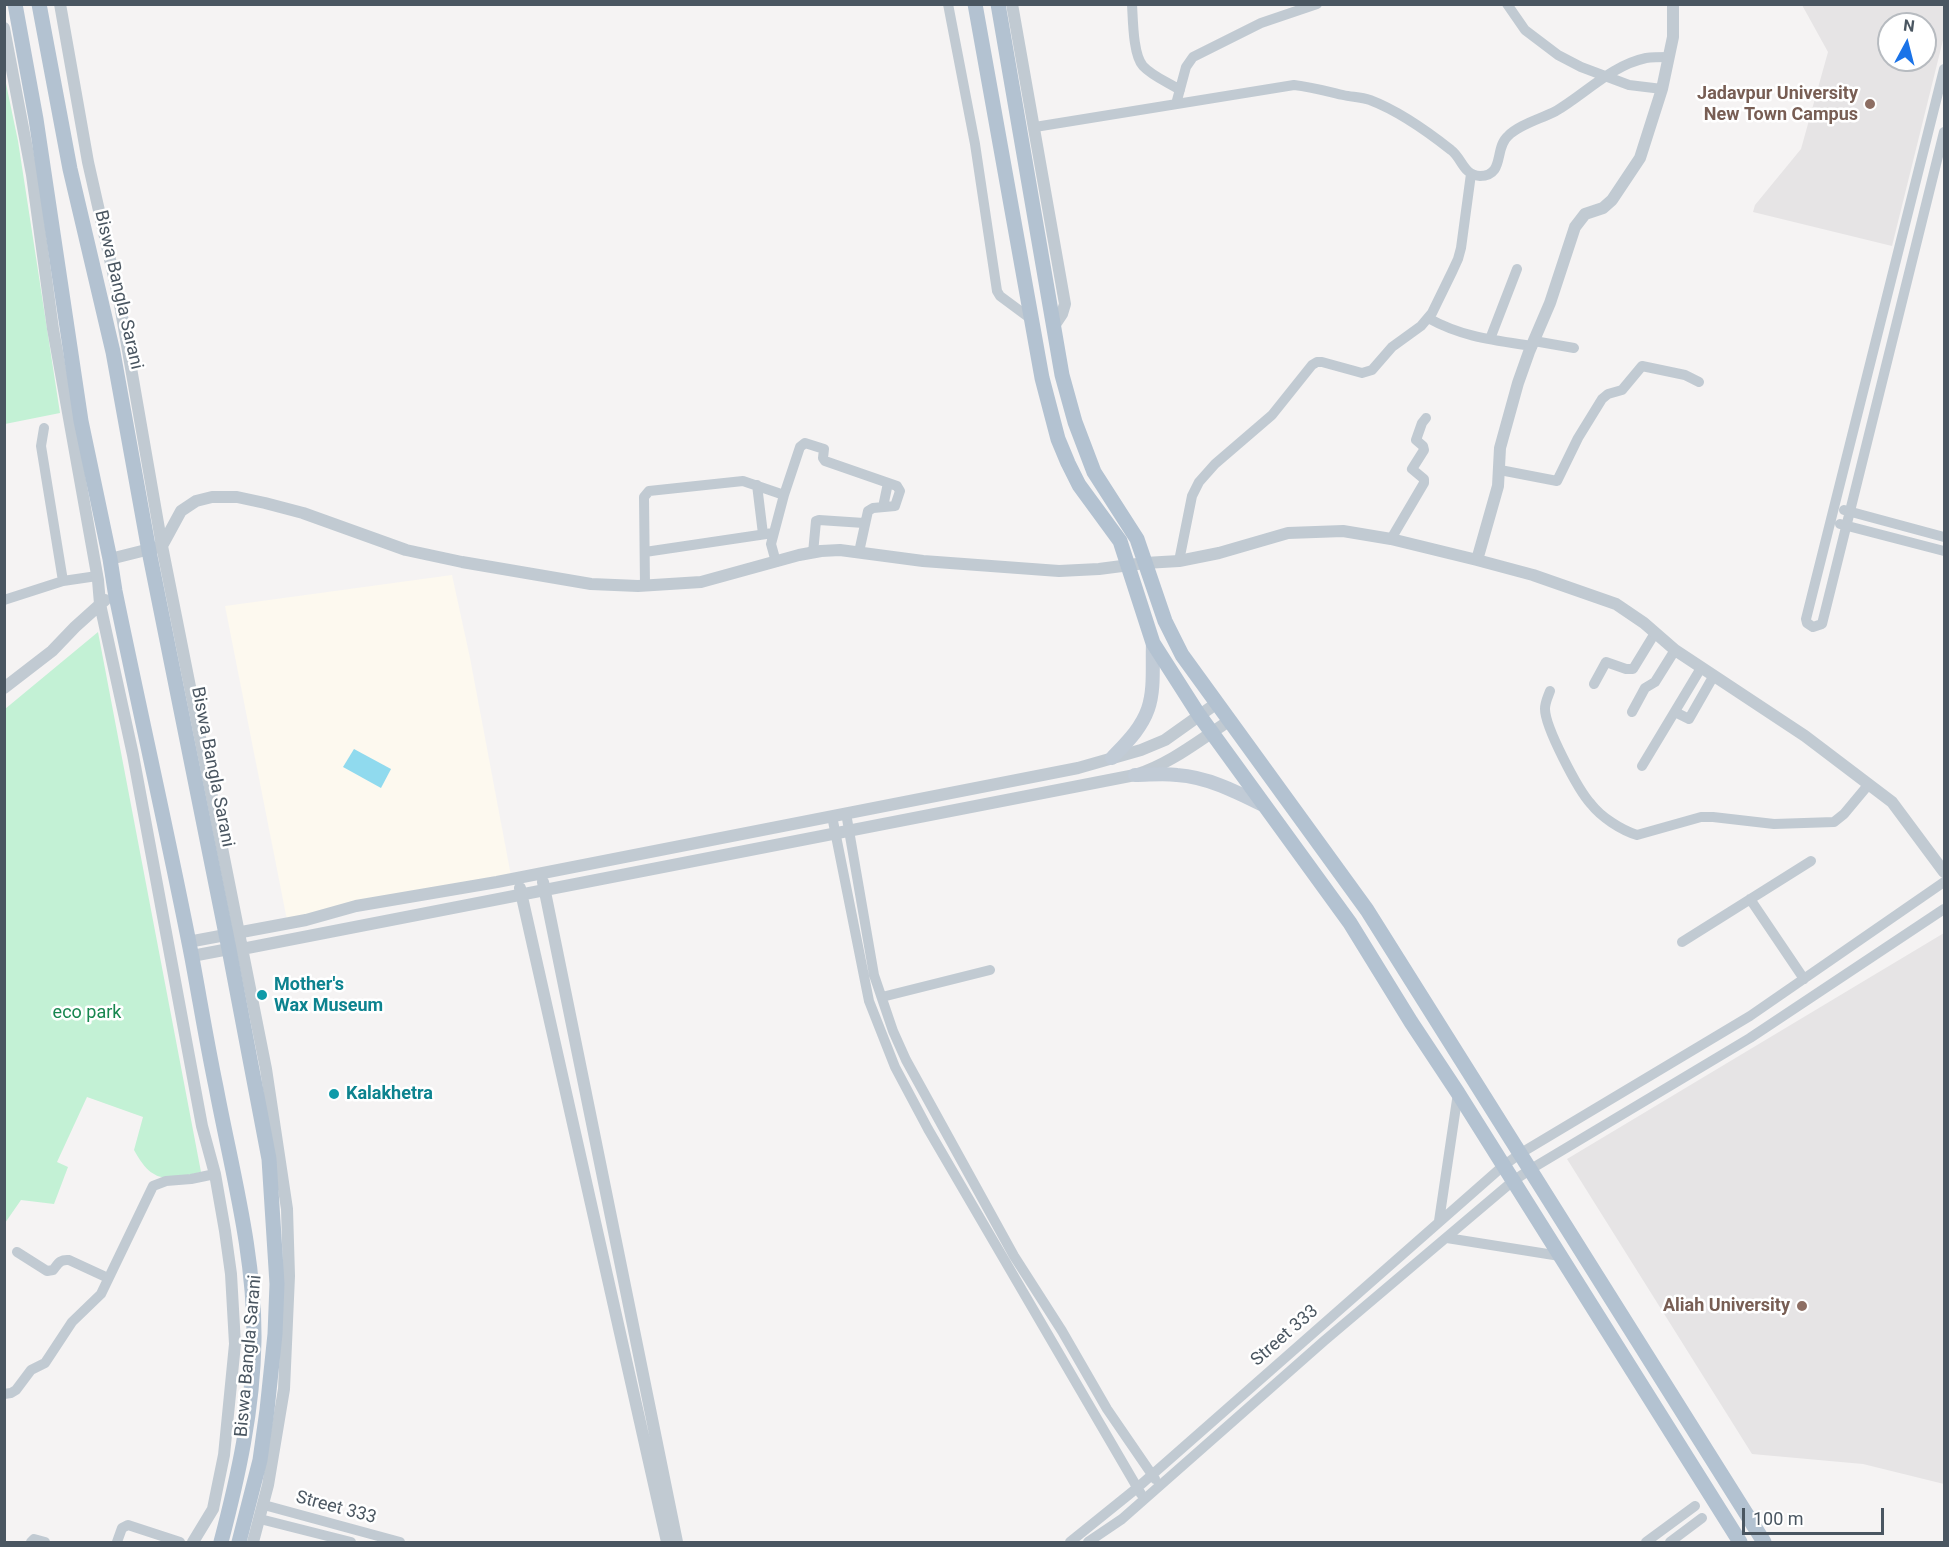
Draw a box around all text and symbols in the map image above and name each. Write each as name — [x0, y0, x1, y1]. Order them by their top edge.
north arrow — [1877, 12, 1937, 72]
text: N — [1902, 16, 1916, 36]
place label: Jadavpur University New Town Campus — [1697, 83, 1858, 125]
marker: Jadavpur University New Town Campus — [1863, 97, 1877, 111]
street label: Biswa Bangla Sarani — [89, 208, 147, 372]
street label: Biswa Bangla Sarani — [186, 685, 238, 849]
place label: Mother's Wax Museum — [274, 974, 383, 1016]
marker: Mother's Wax Museum — [255, 988, 269, 1002]
park label: eco park — [53, 1002, 121, 1024]
place label: Kalakhetra — [346, 1083, 433, 1105]
marker: Kalakhetra — [327, 1087, 341, 1101]
street label: Biswa Bangla Sarani — [231, 1274, 267, 1438]
place label: Aliah University — [1663, 1295, 1790, 1317]
marker: Aliah University — [1795, 1299, 1809, 1313]
street label: Street 333 — [1247, 1301, 1323, 1371]
street label: Street 333 — [293, 1487, 379, 1529]
scale bar — [1745, 1496, 1888, 1534]
text: 100 m — [1753, 1508, 1804, 1529]

